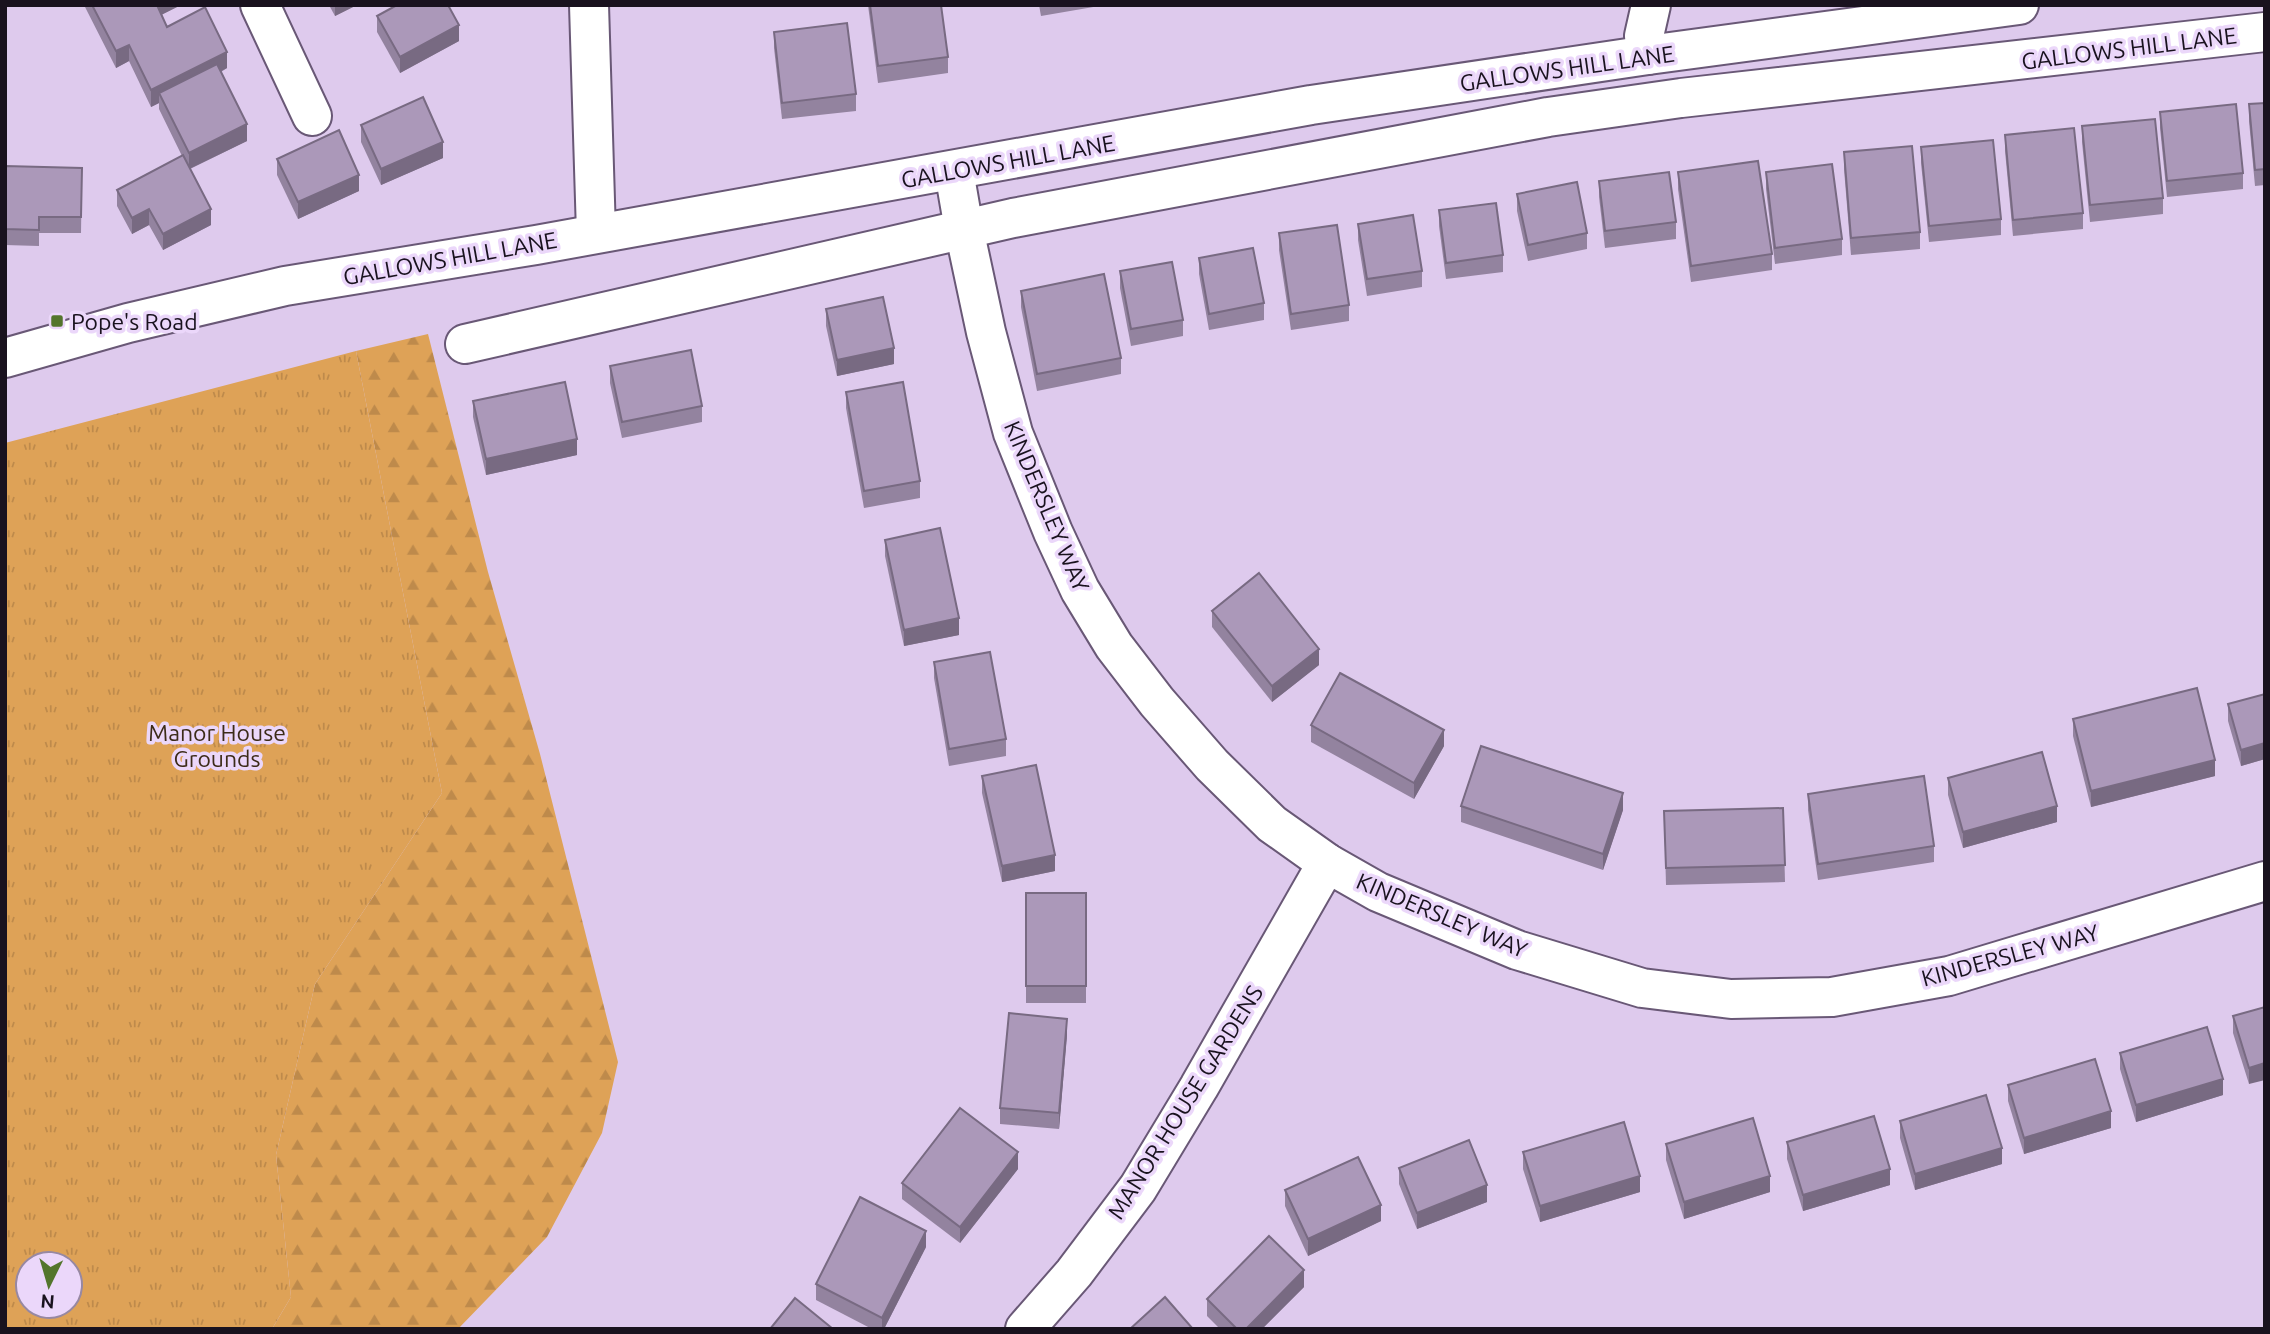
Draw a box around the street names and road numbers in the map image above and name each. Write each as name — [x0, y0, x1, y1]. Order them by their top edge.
street label: GALLOWS HILL LANE — [2020, 22, 2238, 74]
street label: GALLOWS HILL LANE — [1458, 41, 1676, 95]
street label: GALLOWS HILL LANE — [899, 130, 1117, 192]
street label: GALLOWS HILL LANE — [341, 227, 559, 289]
street label: KINDERSLEY WAY — [1000, 417, 1094, 596]
street label: KINDERSLEY WAY — [1353, 868, 1532, 962]
street label: KINDERSLEY WAY — [1919, 919, 2102, 991]
street label: MANOR HOUSE GARDENS — [1103, 981, 1267, 1223]

